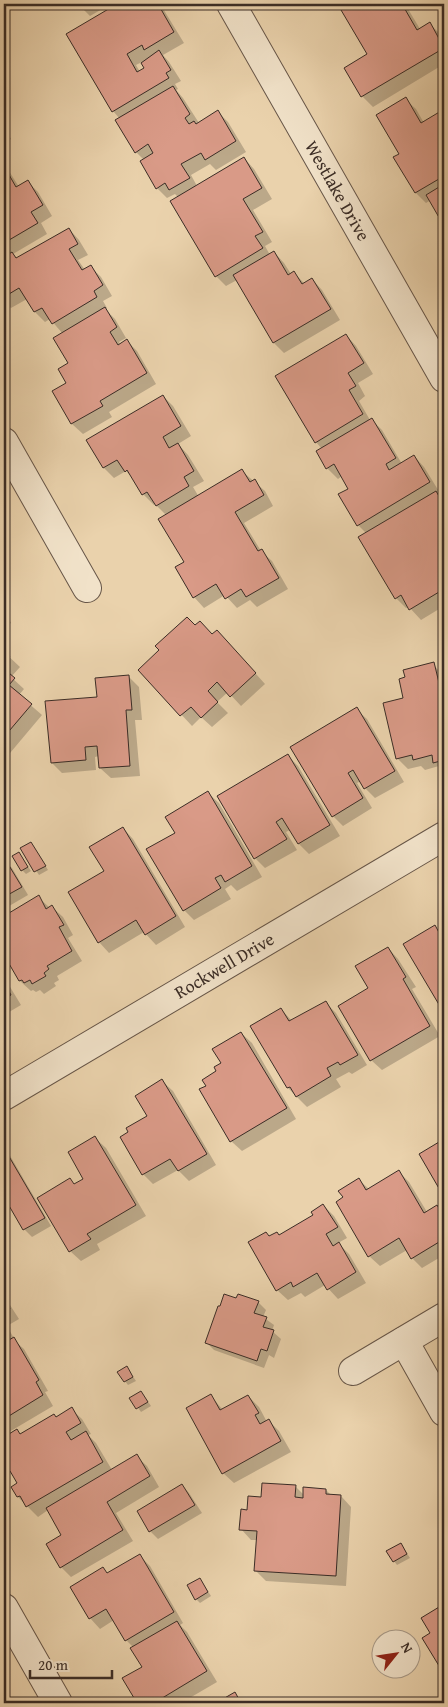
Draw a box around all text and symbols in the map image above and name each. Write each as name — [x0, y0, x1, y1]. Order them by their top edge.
street label: Westlake Drive — [298, 135, 377, 246]
street label: Rockwell Drive — [169, 925, 279, 1005]
north arrow — [370, 1630, 420, 1680]
text: N — [396, 1638, 419, 1657]
scale bar — [30, 1647, 112, 1679]
text: 20 m — [38, 1654, 69, 1675]

